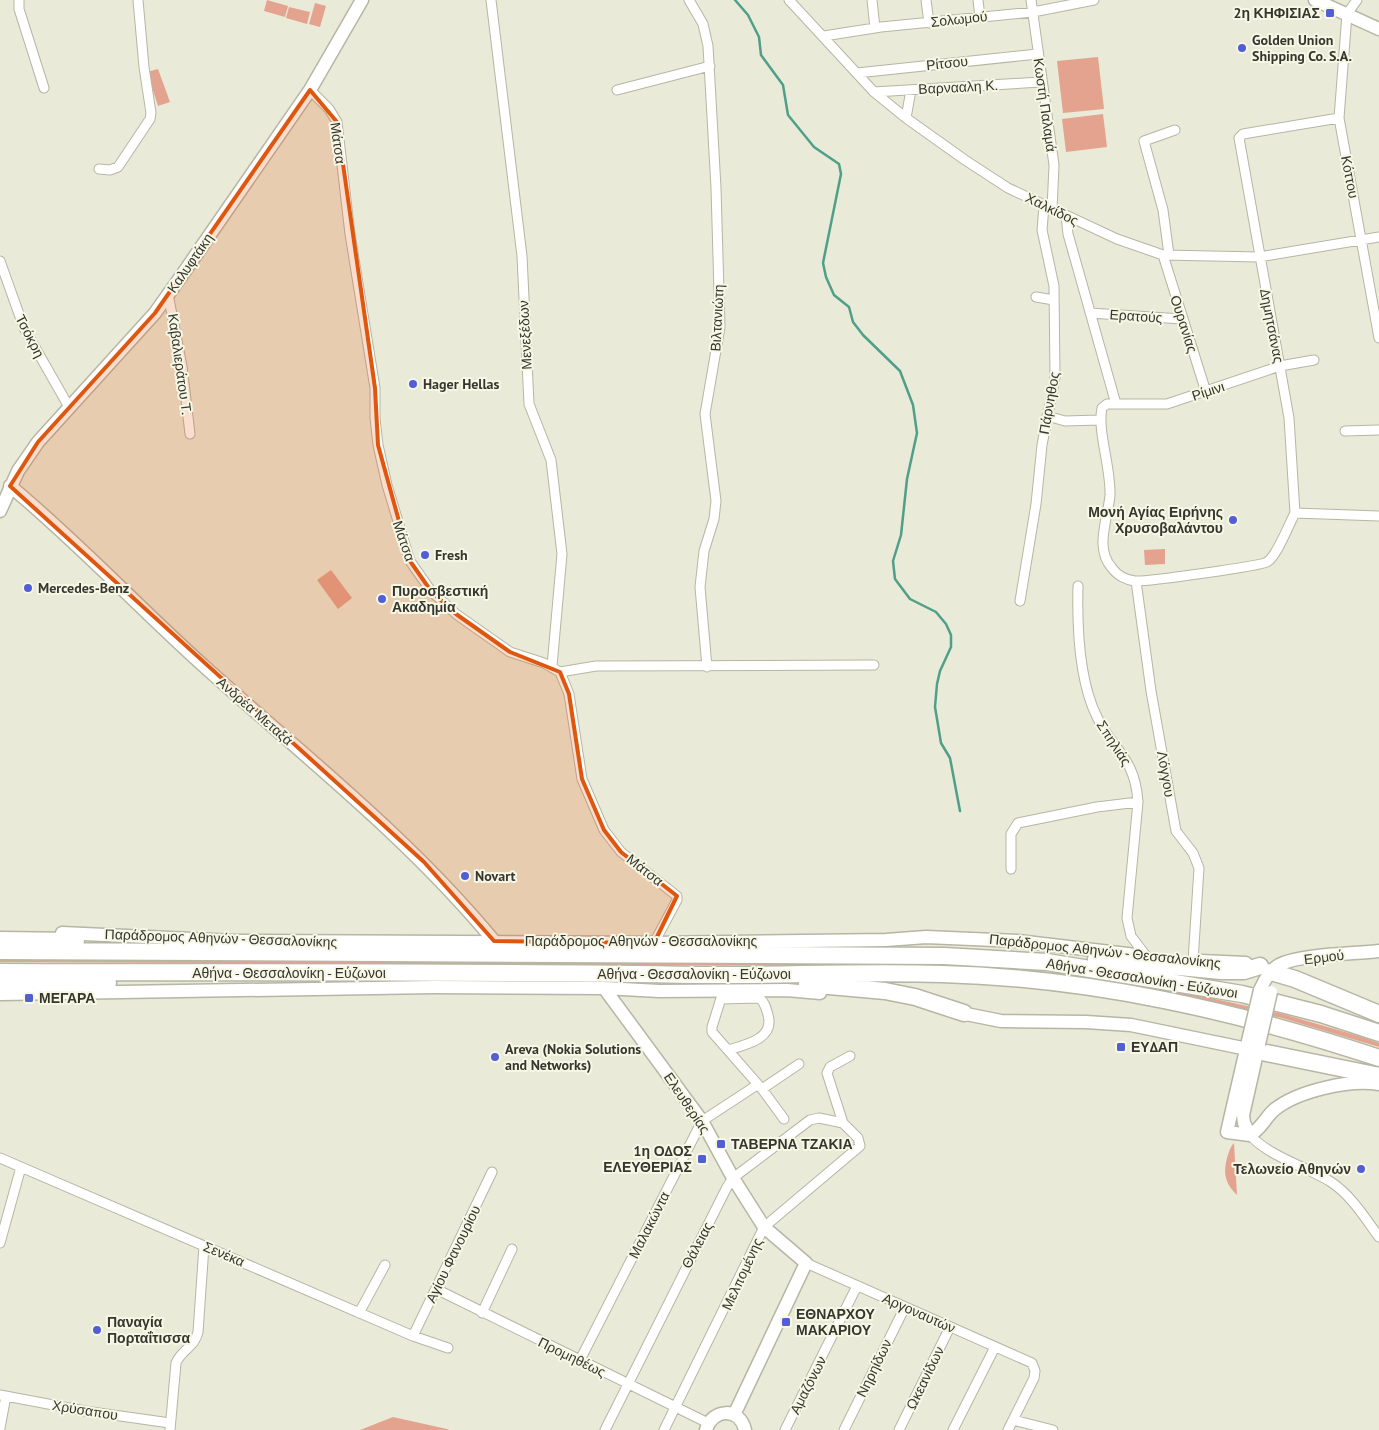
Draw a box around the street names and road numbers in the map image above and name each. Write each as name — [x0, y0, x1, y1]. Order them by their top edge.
street label: Σολωμού — [930, 7, 988, 31]
street label: Ρίτσου — [925, 52, 969, 74]
street label: Κωστή Παλαμά — [1029, 57, 1061, 153]
street label: Βαρνααλη Κ. — [918, 76, 998, 98]
street label: Μάτσα — [326, 121, 350, 165]
street label: Κόττου — [1337, 154, 1363, 200]
street label: Χαλκίδος — [1022, 188, 1082, 230]
street label: Καλυφτάκη — [163, 230, 217, 296]
street label: Βιλτανιώτη — [706, 284, 728, 352]
street label: Δημητσάνας — [1256, 287, 1288, 365]
street label: Ουρανίας — [1166, 293, 1202, 355]
street label: Μενεξέδων — [514, 300, 536, 370]
street label: Ερατούς — [1109, 305, 1163, 327]
street label: Τσόκρη — [11, 311, 49, 361]
street label: Καβαλιεράτου Τ. — [164, 312, 196, 416]
street label: Πάρνηθος — [1035, 370, 1063, 436]
street label: Ρίμινι — [1189, 377, 1227, 405]
street label: Μάτσα — [389, 518, 419, 564]
street label: Ανδρέα Μεταξά — [213, 673, 297, 749]
street label: Σπηλιάς — [1093, 717, 1135, 769]
street label: Λόγγου — [1153, 749, 1179, 799]
street label: Μάτσα — [623, 850, 667, 890]
street label: Παράδρομος Αθηνών - Θεσσαλονίκης — [104, 925, 338, 951]
street label: Παράδρομος Αθηνών - Θεσσαλονίκης — [988, 930, 1222, 972]
street label: Παράδρομος Αθηνών - Θεσσαλονίκης — [525, 932, 758, 950]
street label: Ερμού — [1303, 946, 1345, 968]
street label: Αθήνα - Θεσσαλονίκη - Εύζωνοι — [1045, 954, 1239, 1002]
street label: Αθήνα - Θεσσαλονίκη - Εύζωνοι — [192, 964, 386, 982]
street label: Αθήνα - Θεσσαλονίκη - Εύζωνοι — [597, 965, 791, 983]
street label: Ελευθερίας — [660, 1069, 714, 1137]
street label: Μαλακώντα — [624, 1188, 674, 1262]
street label: Αγίου Φανουρίου — [422, 1202, 484, 1306]
street label: Θάλειας — [677, 1218, 717, 1271]
street label: Μελπομένης — [717, 1235, 767, 1313]
street label: Σενέκα — [201, 1237, 247, 1271]
street label: Αργοναυτών — [880, 1289, 958, 1337]
street label: Προμηθέως — [535, 1333, 609, 1381]
street label: Νηρηίδων — [852, 1336, 896, 1400]
street label: Ωκεανίδων — [902, 1343, 948, 1413]
street label: Αμαζόνων — [786, 1353, 830, 1417]
street label: Χρύσαπου — [51, 1396, 119, 1424]

